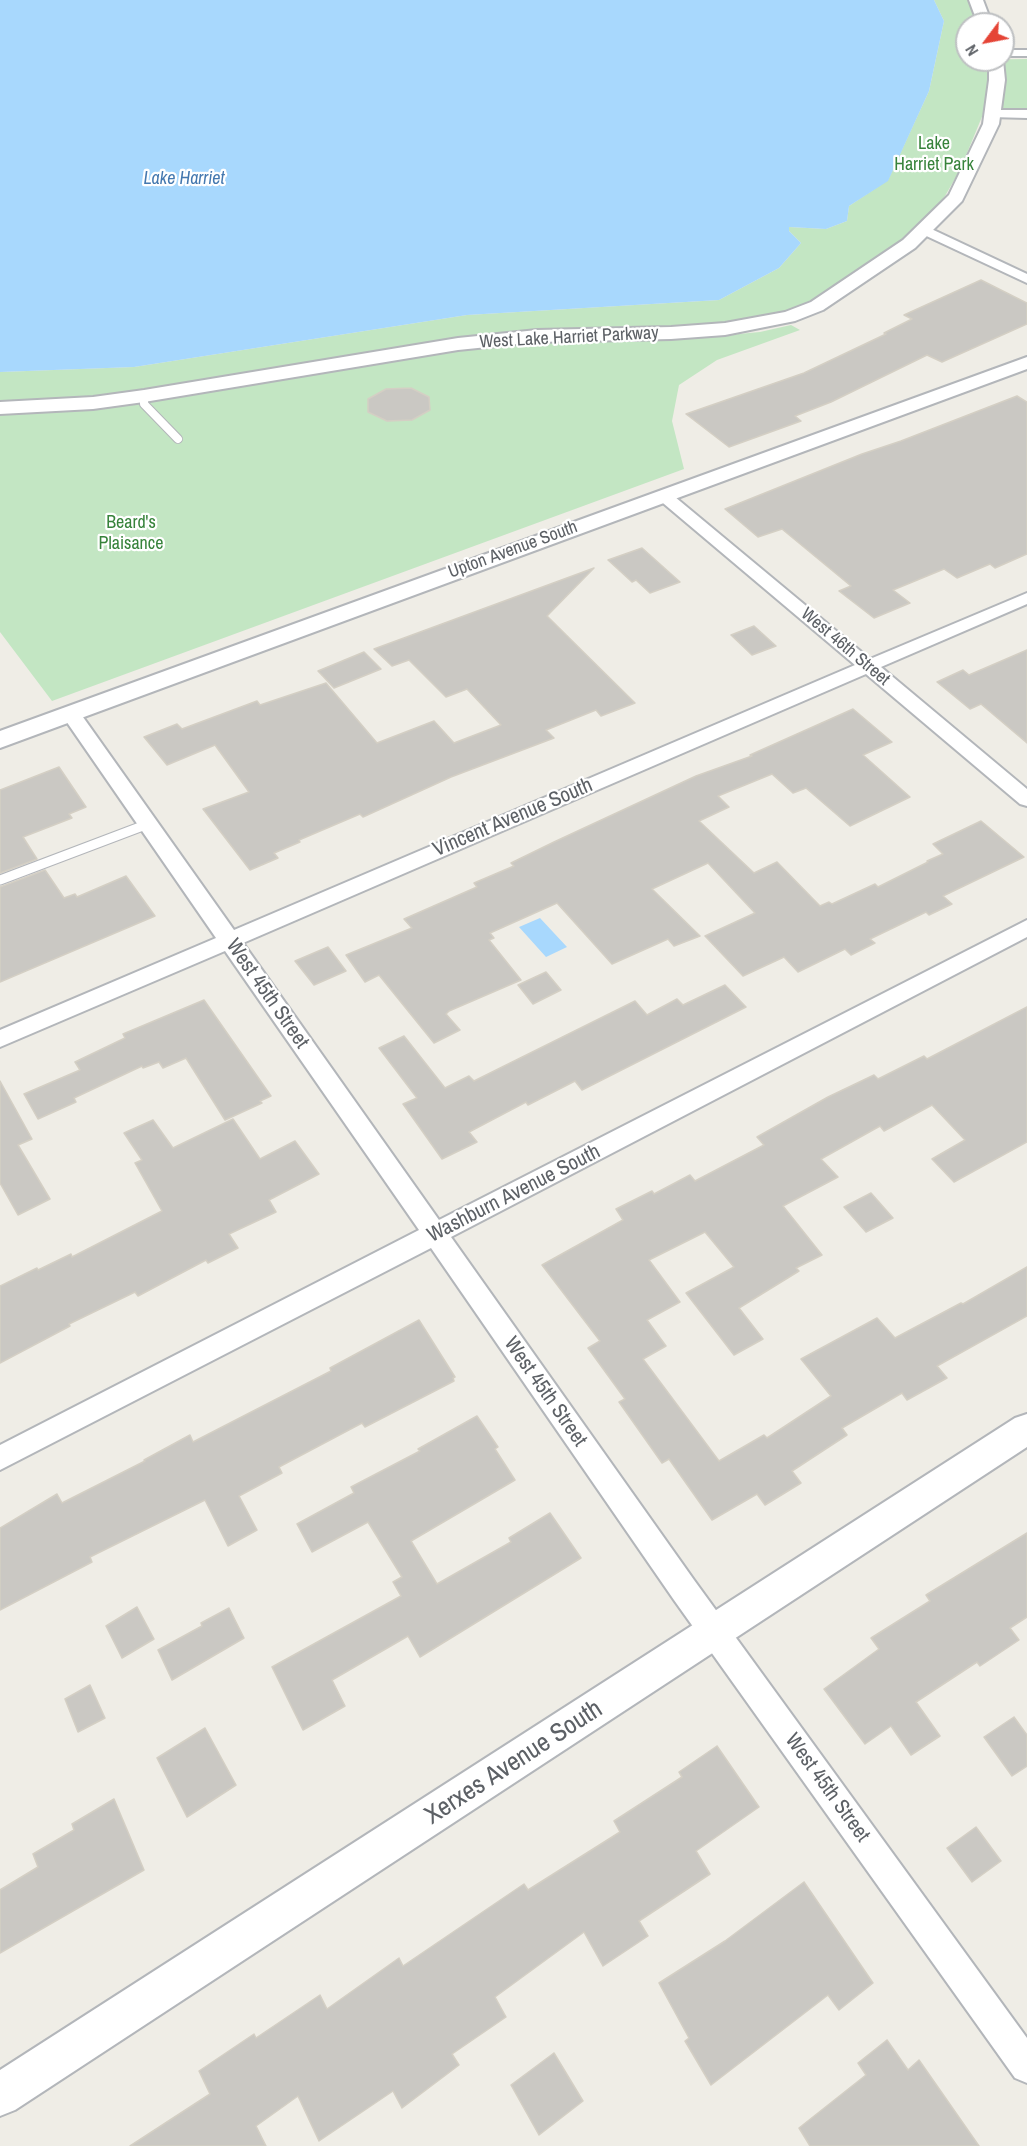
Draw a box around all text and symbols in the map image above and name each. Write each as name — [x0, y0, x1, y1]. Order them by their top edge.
north arrow — [955, 12, 1015, 72]
text: N — [960, 41, 983, 60]
park label: Lake Harriet Park — [894, 133, 974, 176]
water label: Lake Harriet — [143, 168, 225, 190]
street label: West Lake Harriet Parkway — [479, 323, 659, 353]
park label: Beard's Plaisance — [99, 512, 163, 554]
street label: Upton Avenue South — [445, 517, 581, 583]
street label: West 46th Street — [796, 603, 894, 691]
street label: Vincent Avenue South — [429, 773, 597, 863]
street label: West 45th Street — [220, 934, 314, 1054]
street label: Washburn Avenue South — [423, 1140, 605, 1248]
street label: West 45th Street — [498, 1332, 592, 1452]
street label: Xerxes Avenue South — [419, 1694, 609, 1832]
street label: West 45th Street — [779, 1729, 875, 1847]

